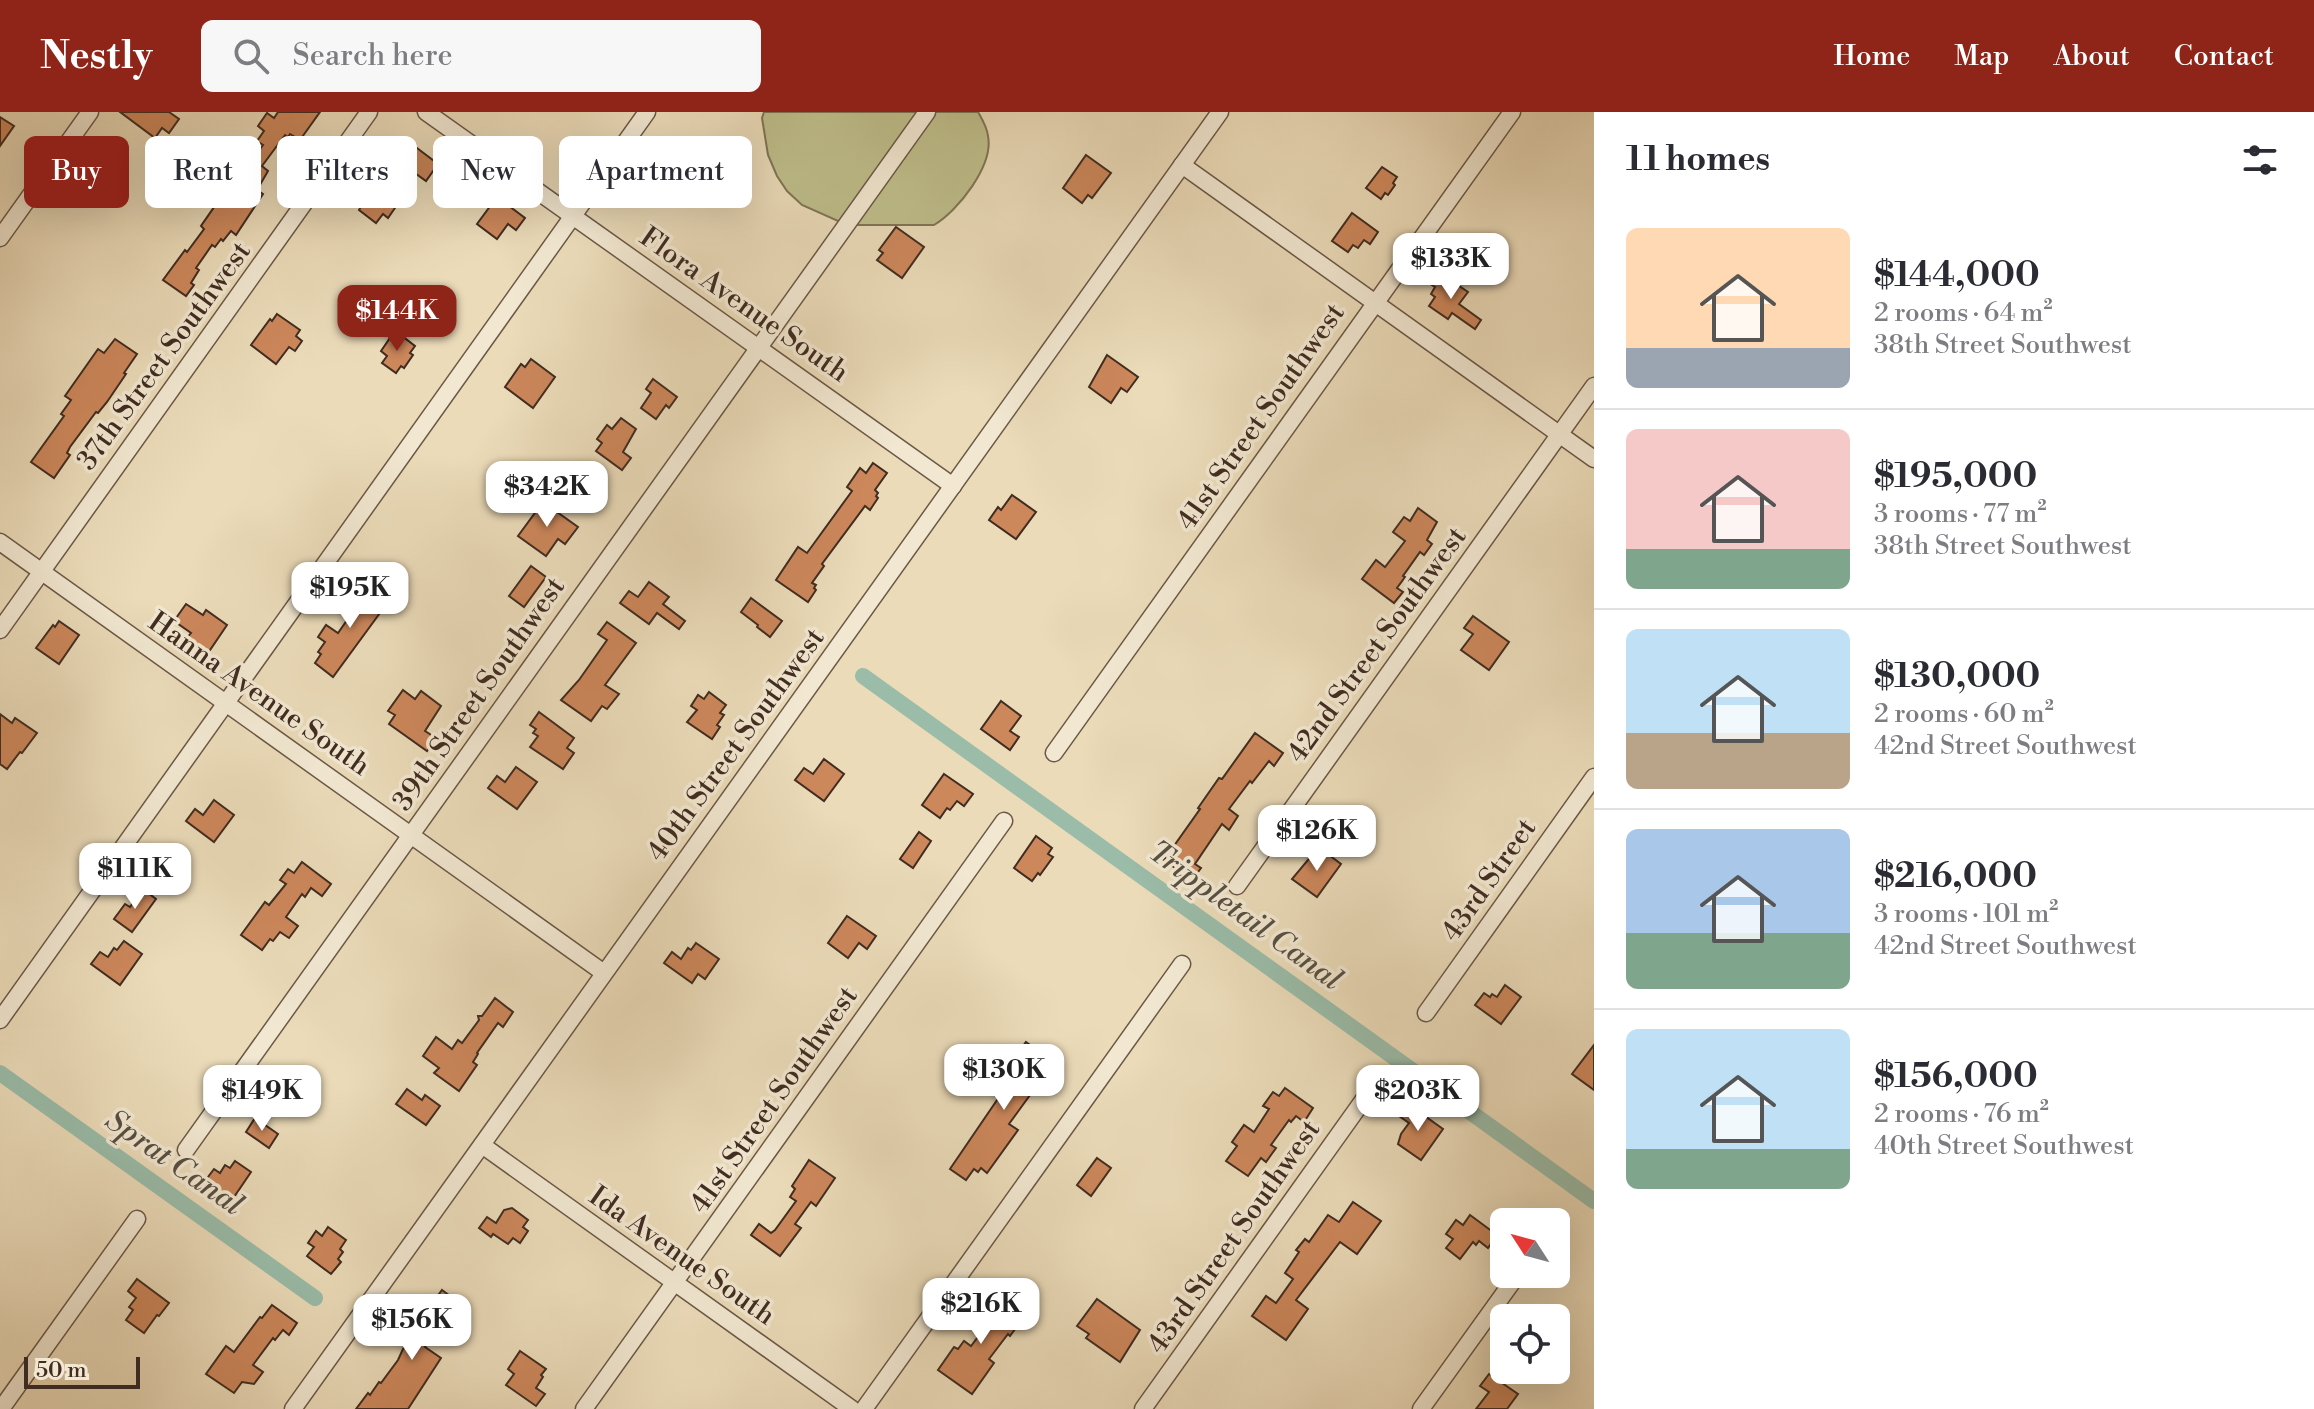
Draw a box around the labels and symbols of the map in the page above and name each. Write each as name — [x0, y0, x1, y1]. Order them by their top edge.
street label: Flora Avenue South — [633, 220, 856, 390]
pin: $133K — [1395, 233, 1507, 301]
street label: 37th Street Southwest — [69, 235, 259, 477]
pin: $144K — [341, 285, 453, 353]
street label: 41st Street Southwest — [1170, 297, 1353, 537]
pin: $342K — [491, 461, 603, 529]
street label: 42nd Street Southwest — [1280, 520, 1474, 770]
pin: $195K — [294, 562, 406, 630]
street label: 39th Street Southwest — [385, 570, 573, 818]
street label: Hanna Avenue South — [141, 604, 377, 784]
street label: 40th Street Southwest — [640, 621, 832, 869]
pin: $126K — [1261, 805, 1373, 873]
street label: 43rd Street — [1434, 812, 1544, 948]
water label: Trippletail Canal — [1141, 833, 1350, 999]
pin: $111K — [79, 843, 191, 911]
street label: 41st Street Southwest — [683, 980, 866, 1220]
pin: $130K — [948, 1044, 1060, 1112]
pin: $149K — [206, 1065, 318, 1133]
pin: $203K — [1362, 1065, 1474, 1133]
water label: Sprat Canal — [98, 1102, 251, 1225]
street label: 43rd Street Southwest — [1140, 1113, 1328, 1361]
street label: Ida Avenue South — [582, 1179, 782, 1333]
north arrow — [1490, 1208, 1570, 1288]
pin: $216K — [925, 1278, 1037, 1346]
pin: $156K — [356, 1294, 468, 1362]
scale bar — [24, 1353, 140, 1389]

